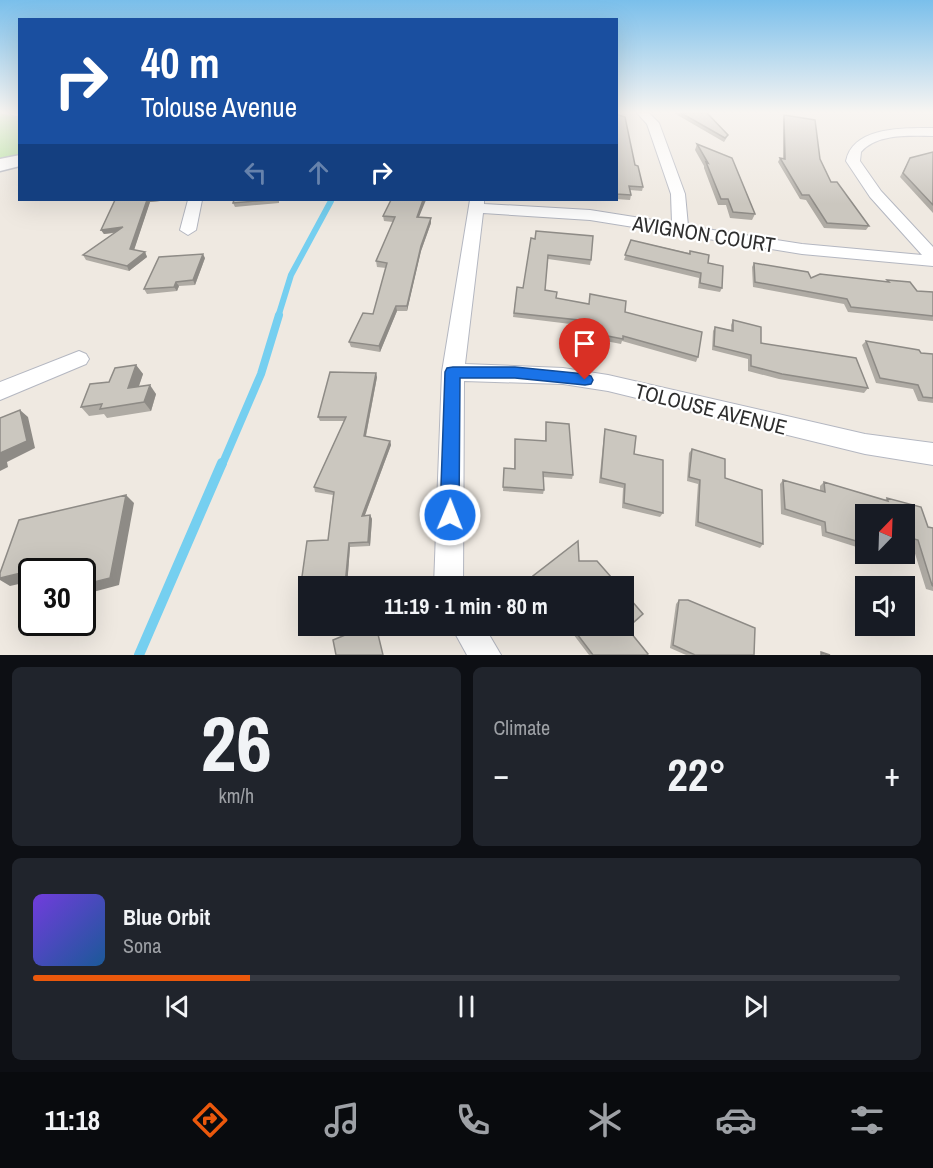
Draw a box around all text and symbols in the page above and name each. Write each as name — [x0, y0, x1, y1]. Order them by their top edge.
text: 40 m — [141, 35, 220, 91]
icon: right — [42, 42, 120, 120]
text: Tolouse Avenue — [141, 89, 297, 125]
icon: left — [239, 156, 272, 189]
icon: ahead — [302, 156, 335, 189]
icon: right — [365, 156, 398, 189]
street label: AVIGNON COURT — [630, 208, 778, 260]
pin — [559, 318, 610, 380]
icon: arrive — [568, 327, 601, 360]
street label: TOLOUSE AVENUE — [632, 376, 790, 442]
position arrow — [418, 483, 482, 547]
north arrow — [855, 504, 915, 564]
map controls — [855, 504, 915, 636]
speed limit sign: 30 — [18, 558, 96, 636]
button: sound — [855, 576, 915, 636]
text: 11:19 · 1 min · 80 m — [384, 591, 548, 621]
text: 26 — [201, 690, 272, 795]
text: Climate — [494, 714, 550, 741]
text: 22° — [667, 744, 726, 805]
text: − — [494, 752, 509, 796]
text: + — [884, 752, 900, 796]
text: km/h — [218, 782, 254, 809]
text: Blue Orbit — [123, 902, 210, 932]
text: Sona — [123, 932, 161, 959]
icon: previous — [161, 990, 194, 1023]
icon: pause — [450, 990, 483, 1023]
icon: next — [739, 990, 772, 1023]
icon: directions — [189, 1099, 231, 1141]
icon: music — [321, 1099, 363, 1141]
icon: phone — [452, 1099, 494, 1141]
icon: climate — [584, 1099, 626, 1141]
icon: car — [715, 1099, 757, 1141]
icon: filters — [846, 1099, 888, 1141]
text: 11:18 — [45, 1102, 100, 1138]

